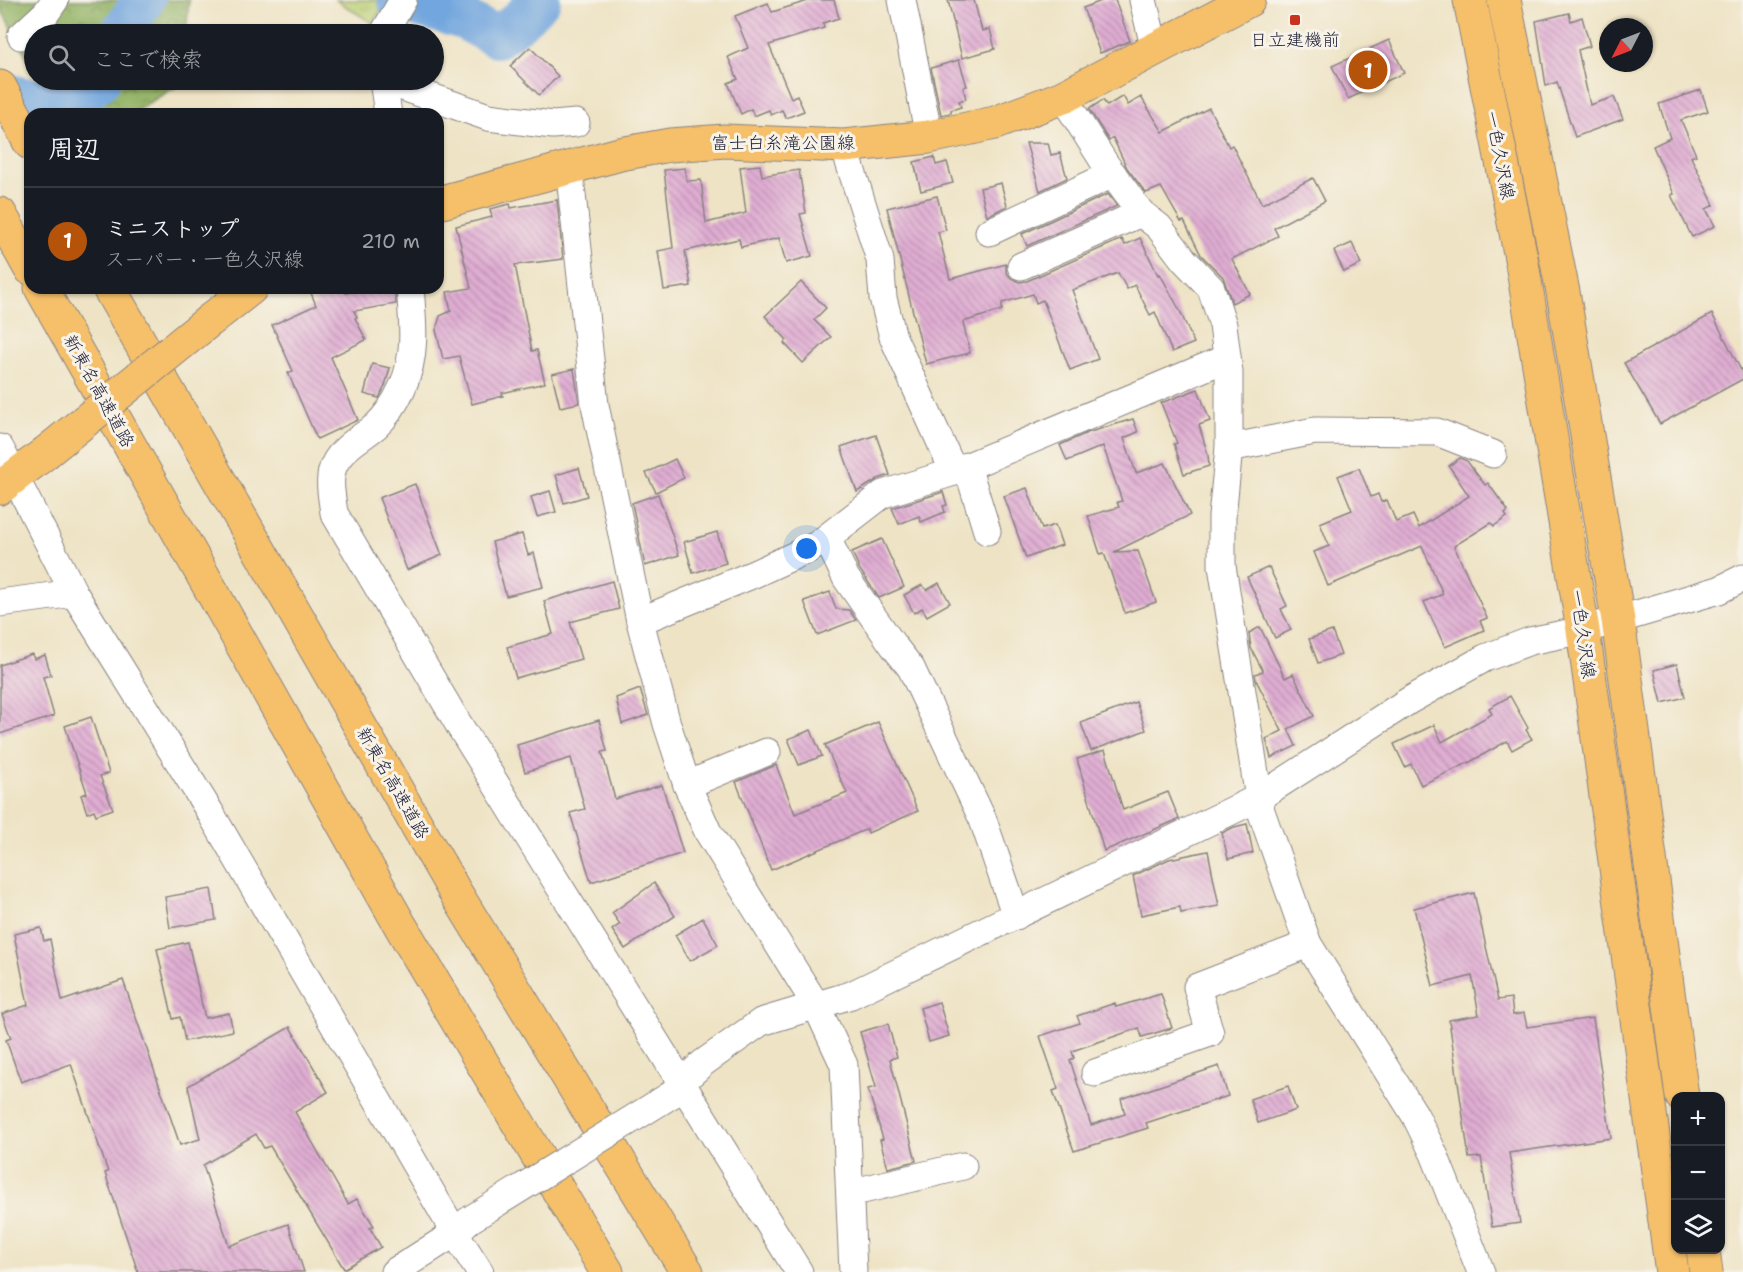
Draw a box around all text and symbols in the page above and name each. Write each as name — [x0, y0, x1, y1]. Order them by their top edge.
marker: 日立建機前 — [1288, 13, 1302, 27]
north arrow — [1599, 18, 1653, 72]
search box — [24, 24, 444, 90]
place label: 日立建機前 — [1250, 28, 1340, 52]
icon: search — [45, 41, 78, 74]
text: ここで検索 — [93, 45, 203, 74]
pin: 1 — [1348, 48, 1388, 92]
street label: 一色久沢線 — [1480, 109, 1520, 201]
text: 周辺 — [48, 131, 100, 166]
street label: 富士白糸滝公園線 — [711, 131, 855, 155]
text: ミニストップ — [105, 214, 239, 243]
text: 1 — [63, 228, 72, 254]
text: 210 m — [361, 228, 420, 254]
text: スーパー · 一色久沢線 — [105, 246, 303, 272]
street label: 新東名高速道路 — [58, 330, 140, 452]
your location — [792, 534, 821, 563]
street label: 一色久沢線 — [1565, 588, 1601, 680]
street label: 新東名高速道路 — [351, 722, 435, 844]
map controls — [1671, 1092, 1725, 1254]
button: + — [1671, 1092, 1725, 1146]
button: − — [1671, 1146, 1725, 1200]
button: layers — [1671, 1200, 1725, 1254]

